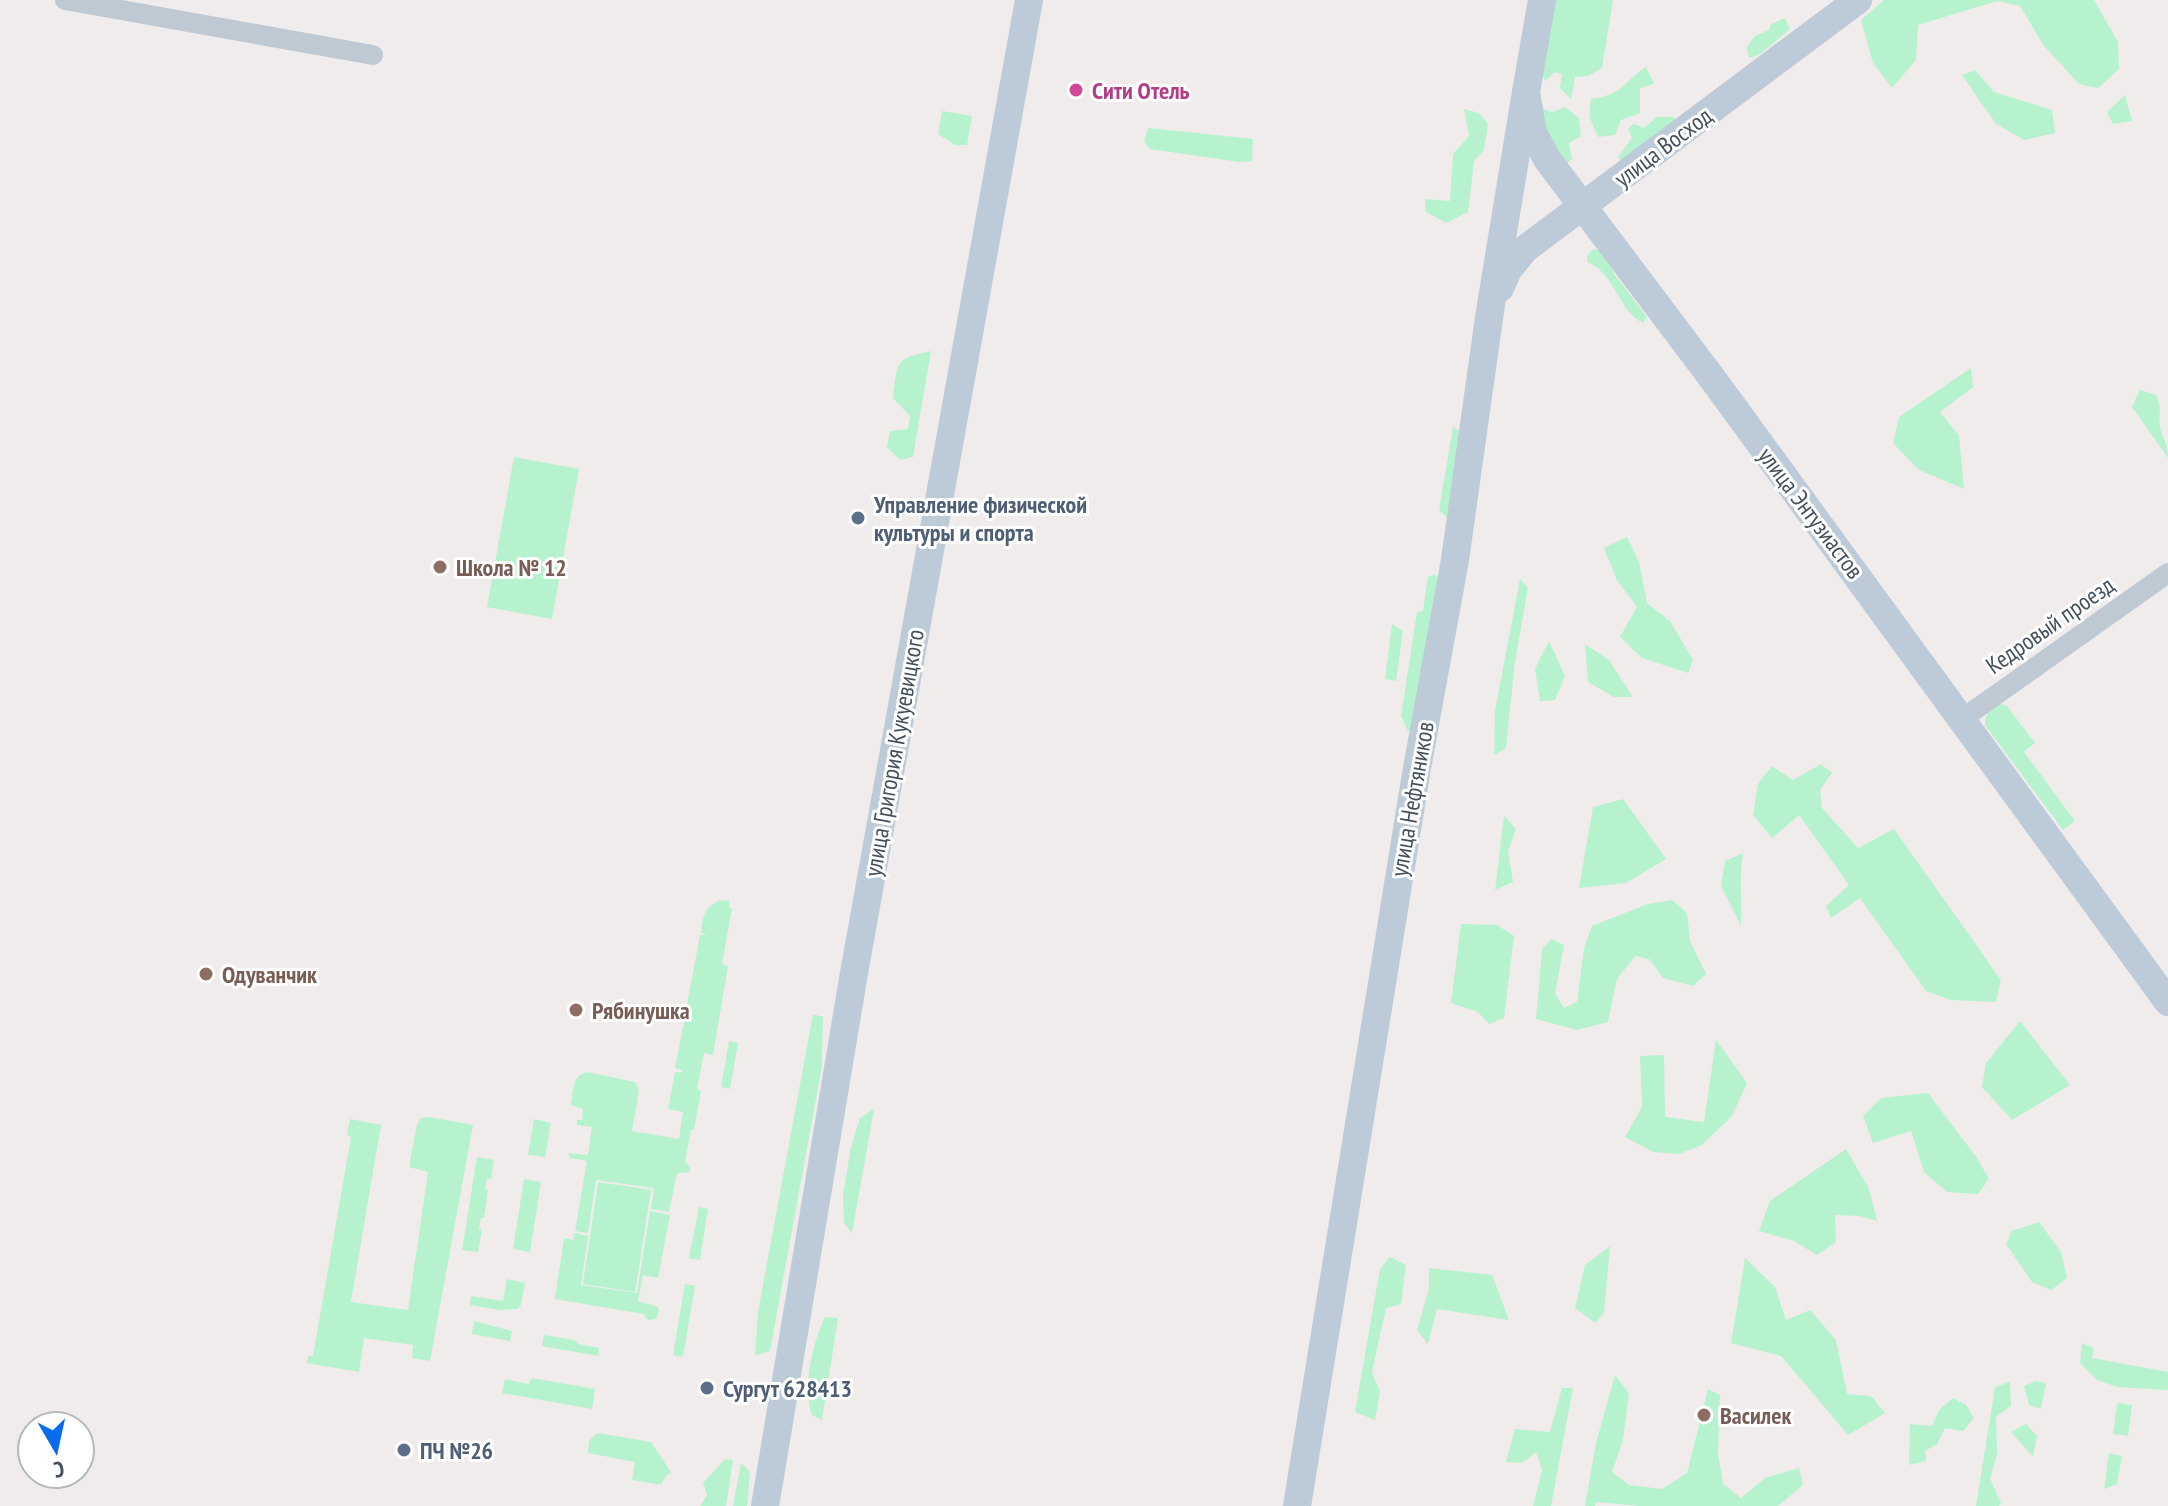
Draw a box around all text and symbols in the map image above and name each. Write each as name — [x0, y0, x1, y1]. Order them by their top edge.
place label: Сити Отель — [1092, 75, 1190, 106]
marker: Сити Отель — [1067, 81, 1085, 99]
street label: улица Восход — [1608, 100, 1718, 194]
street label: улица Энтузиастов — [1751, 441, 1871, 585]
place label: Управление физической культуры и спорта — [873, 489, 1087, 548]
marker: Управление физической культуры и спорта — [849, 509, 867, 527]
place label: Школа № 12 — [456, 552, 567, 583]
marker: Школа № 12 — [431, 558, 449, 576]
street label: Кедровый проезд — [1980, 569, 2121, 681]
street label: улица Григория Кукуевицкого — [857, 627, 931, 879]
street label: улица Нефтяников — [1383, 719, 1441, 879]
place label: Одуванчик — [222, 959, 317, 990]
marker: Одуванчик — [197, 965, 215, 983]
place label: Рябинушка — [592, 995, 690, 1026]
marker: Рябинушка — [567, 1001, 585, 1019]
place label: Сургут 628413 — [723, 1373, 852, 1404]
marker: Сургут 628413 — [698, 1379, 716, 1397]
place label: Василек — [1720, 1400, 1792, 1431]
marker: Василек — [1695, 1406, 1713, 1424]
north arrow — [16, 1410, 96, 1490]
place label: ПЧ №26 — [420, 1435, 493, 1466]
marker: ПЧ №26 — [395, 1441, 413, 1459]
text: С — [52, 1455, 66, 1484]

